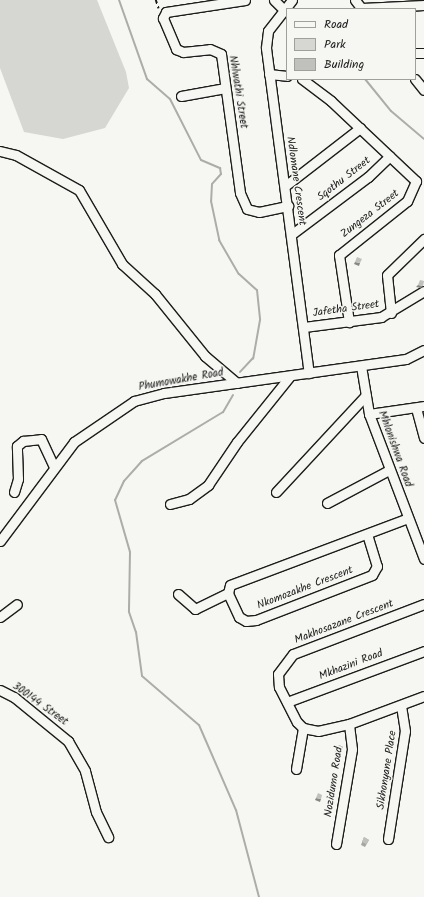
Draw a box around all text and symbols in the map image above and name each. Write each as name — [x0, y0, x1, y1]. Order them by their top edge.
legend — [286, 8, 416, 80]
text: Road — [324, 15, 348, 34]
text: Park — [324, 35, 346, 54]
street label: Nhlwathi Street — [226, 55, 250, 129]
text: Building — [324, 55, 364, 74]
street label: Ndlomane Crescent — [283, 136, 309, 226]
street label: Sqothu Street — [315, 154, 373, 204]
street label: Zungeza Street — [338, 187, 402, 241]
street label: Jafetha Street — [312, 298, 380, 320]
street label: Phumowakhe Road — [138, 366, 224, 394]
street label: Mhlonishwa Road — [375, 409, 415, 489]
street label: Nkomozakhe Crescent — [255, 564, 355, 612]
street label: Makhosazane Crescent — [293, 597, 395, 647]
street label: Mkhazini Road — [317, 647, 385, 683]
street label: 300144 Street — [10, 680, 70, 728]
street label: Sikhonyane Place — [374, 730, 400, 810]
street label: Nozidumo Road — [322, 746, 346, 818]

